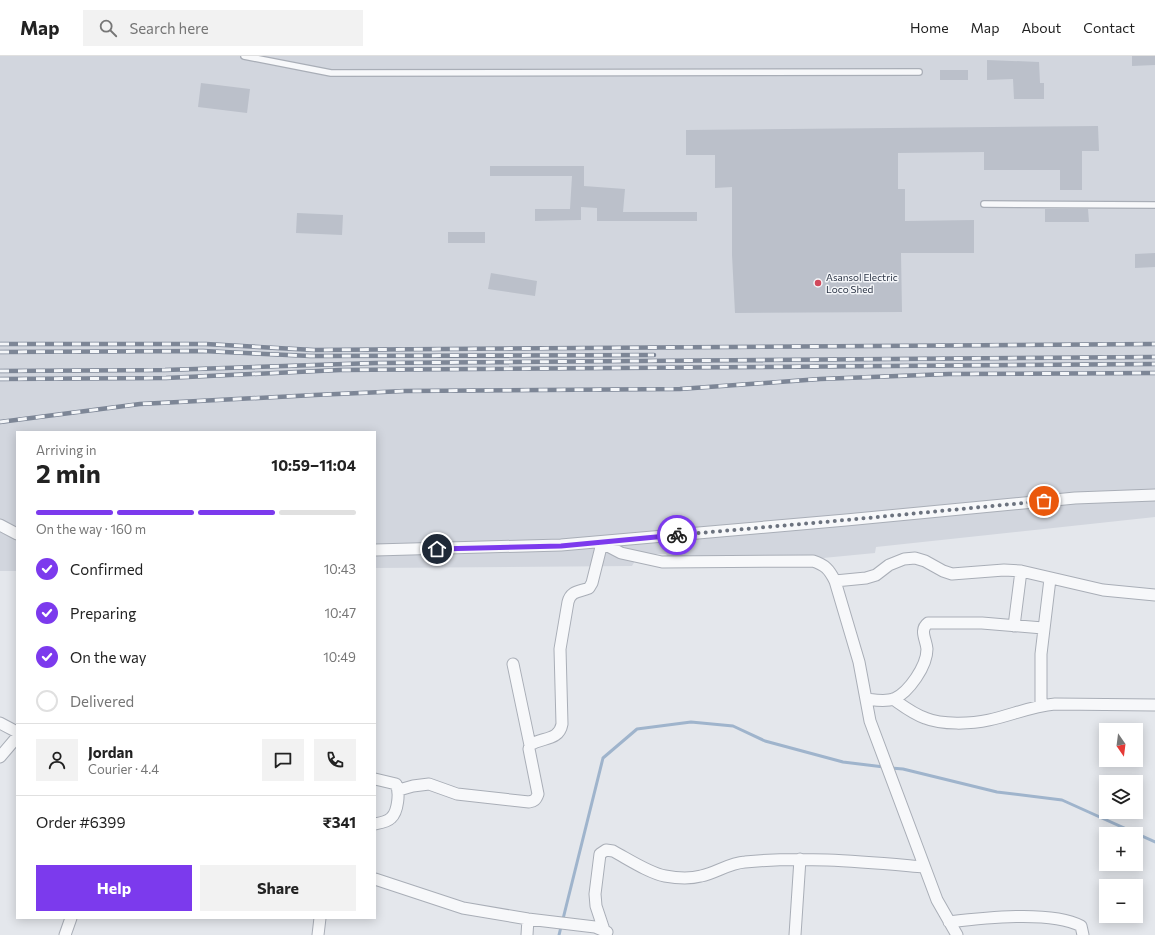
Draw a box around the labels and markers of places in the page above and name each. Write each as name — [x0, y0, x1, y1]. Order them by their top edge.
place label: Asansol Electric Loco Shed — [826, 271, 898, 295]
marker: Asansol Electric Loco Shed — [813, 278, 823, 288]
pin — [1027, 484, 1061, 518]
pin — [420, 532, 454, 566]

